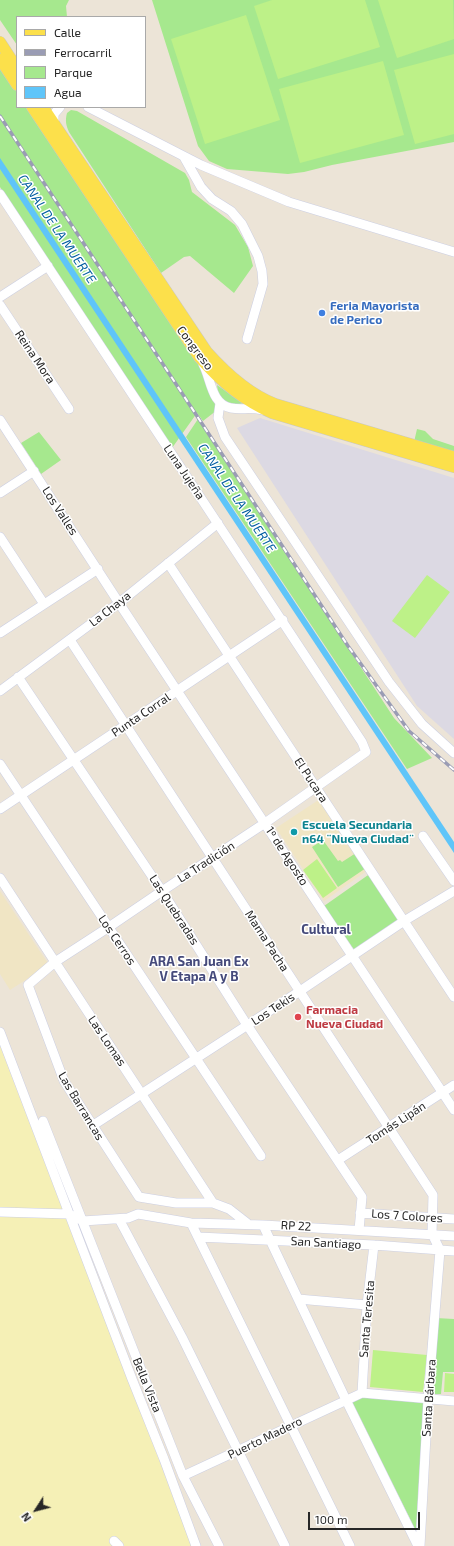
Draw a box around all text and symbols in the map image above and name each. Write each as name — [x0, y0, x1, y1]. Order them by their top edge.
legend — [16, 16, 146, 108]
text: Calle — [54, 25, 81, 39]
text: Ferrocarril — [54, 45, 112, 59]
text: Parque — [54, 65, 92, 79]
text: Agua — [54, 85, 82, 99]
water label: CANAL DE LA MUERTE — [15, 171, 99, 287]
place label: Feria Mayorista de Perico — [330, 299, 419, 327]
marker: Feria Mayorista de Perico — [317, 308, 327, 318]
street label: Congreso — [174, 323, 216, 373]
street label: Reina Mora — [12, 327, 58, 387]
water label: CANAL DE LA MUERTE — [195, 440, 279, 556]
street label: Luna Jujeña — [160, 442, 208, 502]
street label: Los Valles — [39, 484, 81, 538]
street label: La Chaya — [86, 588, 134, 630]
street label: Punta Corral — [109, 690, 173, 740]
street label: El Pucara — [291, 755, 331, 805]
place label: Escuela Secundaria n64 ¨Nueva Ciudad¨ — [302, 818, 414, 846]
street label: 1º de Agosto — [263, 824, 311, 888]
marker: Escuela Secundaria n64 ¨Nueva Ciudad¨ — [289, 827, 299, 837]
street label: La Tradición — [175, 838, 237, 886]
street label: Las Quebradas — [146, 872, 202, 948]
street label: Mama Pacha — [242, 908, 292, 974]
street label: Los Cerros — [95, 912, 139, 968]
district label: Cultural — [301, 922, 351, 938]
district label: ARA San Juan Ex V Etapa A y B — [149, 954, 249, 985]
street label: Los Tekis — [249, 990, 297, 1028]
place label: Farmacia Nueva Ciudad — [306, 1003, 383, 1031]
marker: Farmacia Nueva Ciudad — [293, 1012, 303, 1022]
street label: Las Lomas — [85, 1013, 129, 1069]
street label: Las Barrancas — [55, 1069, 107, 1143]
street label: Tomás Lipán — [364, 1098, 428, 1148]
street label: Los 7 Colores — [371, 1206, 443, 1226]
street label: RP 22 — [280, 1218, 312, 1234]
street label: San Santiago — [290, 1234, 362, 1252]
street label: Santa Teresita — [356, 1280, 378, 1358]
street label: Bella Vista — [129, 1355, 165, 1415]
street label: Santa Bárbara — [419, 1359, 439, 1437]
street label: Puerto Madero — [225, 1414, 305, 1462]
north arrow — [16, 1490, 56, 1530]
scale bar — [310, 1504, 422, 1530]
text: N — [18, 1510, 33, 1524]
text: 100 m — [315, 1512, 347, 1526]

